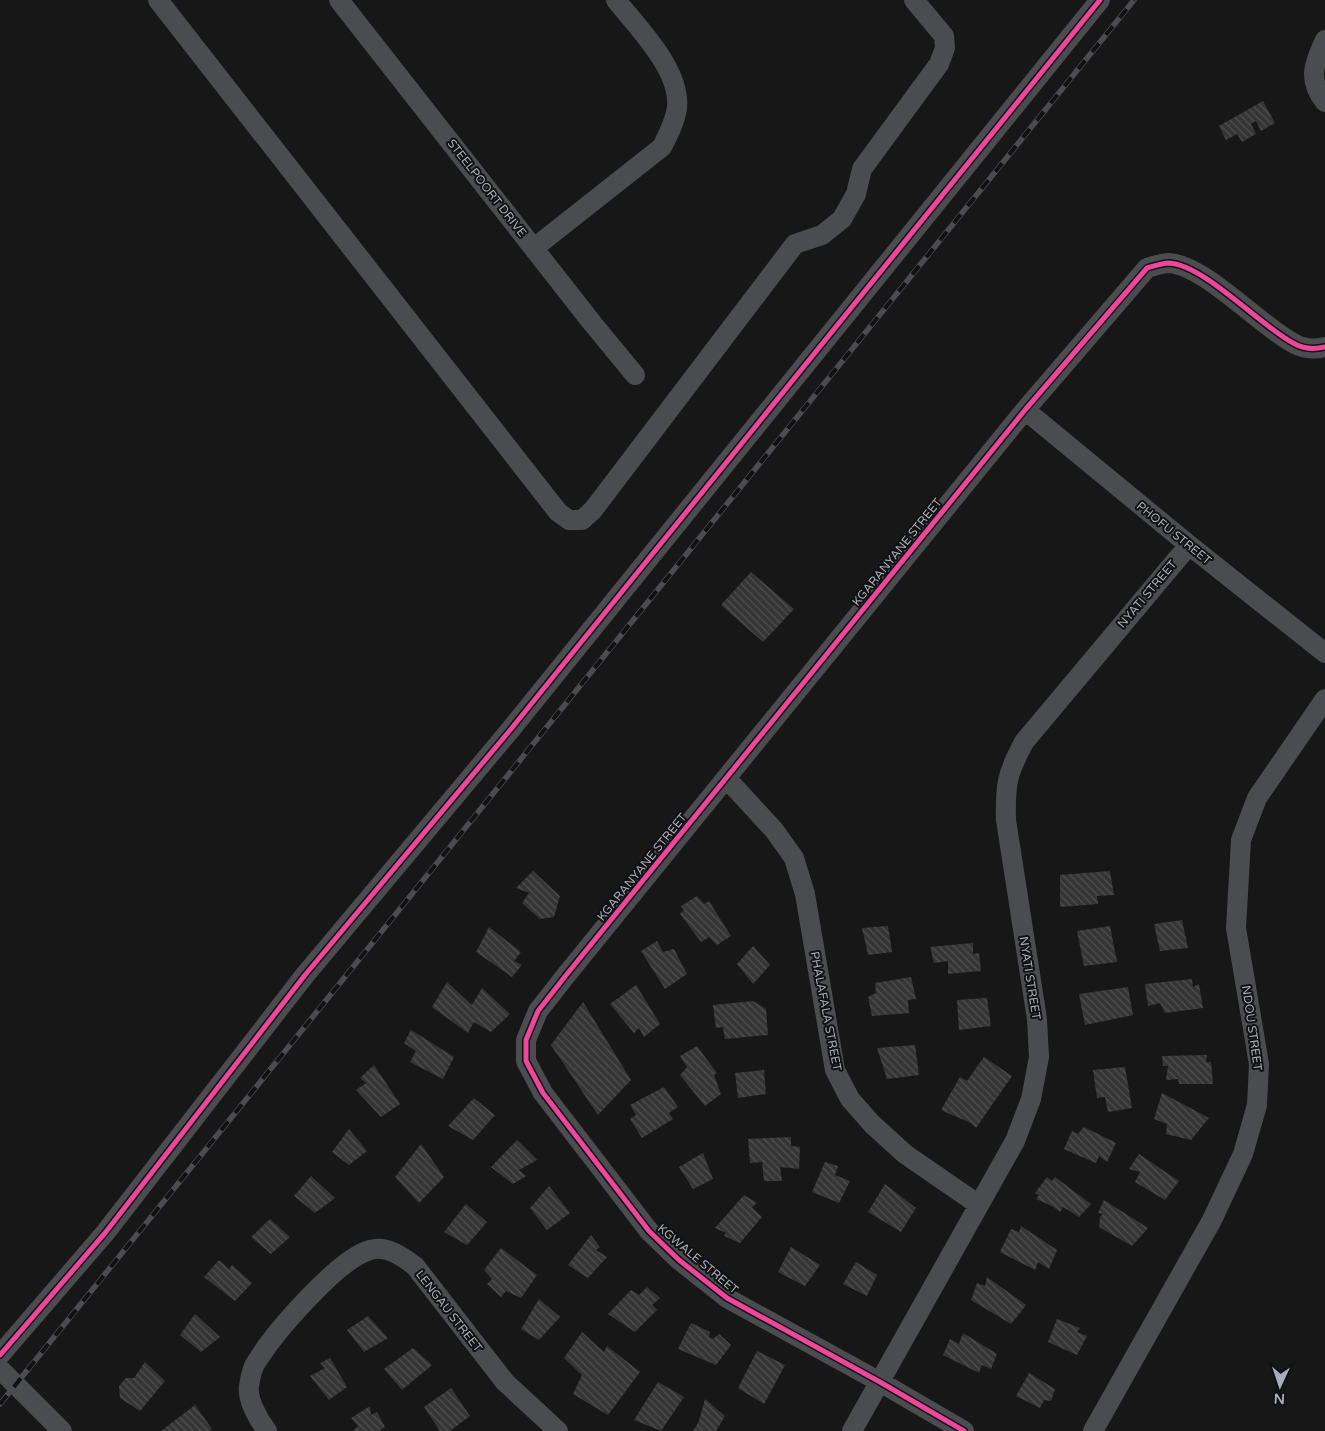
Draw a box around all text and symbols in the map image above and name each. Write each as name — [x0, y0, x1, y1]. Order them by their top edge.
street label: STEELPOORT DRIVE — [445, 136, 530, 240]
street label: KGARANYANE STREET — [849, 495, 945, 609]
street label: PHOFU STREET — [1134, 499, 1215, 568]
street label: NYATI STREET — [1115, 557, 1180, 631]
street label: KGARANYANE STREET — [594, 810, 690, 924]
street label: NYATI STREET — [1017, 935, 1044, 1021]
street label: PHALAFALA STREET — [808, 950, 845, 1073]
street label: NDOU STREET — [1239, 984, 1265, 1072]
street label: KGWALE STREET — [655, 1221, 742, 1297]
street label: LENGAU STREET — [413, 1267, 486, 1355]
north arrow — [1255, 1361, 1305, 1411]
text: N — [1273, 1390, 1285, 1407]

